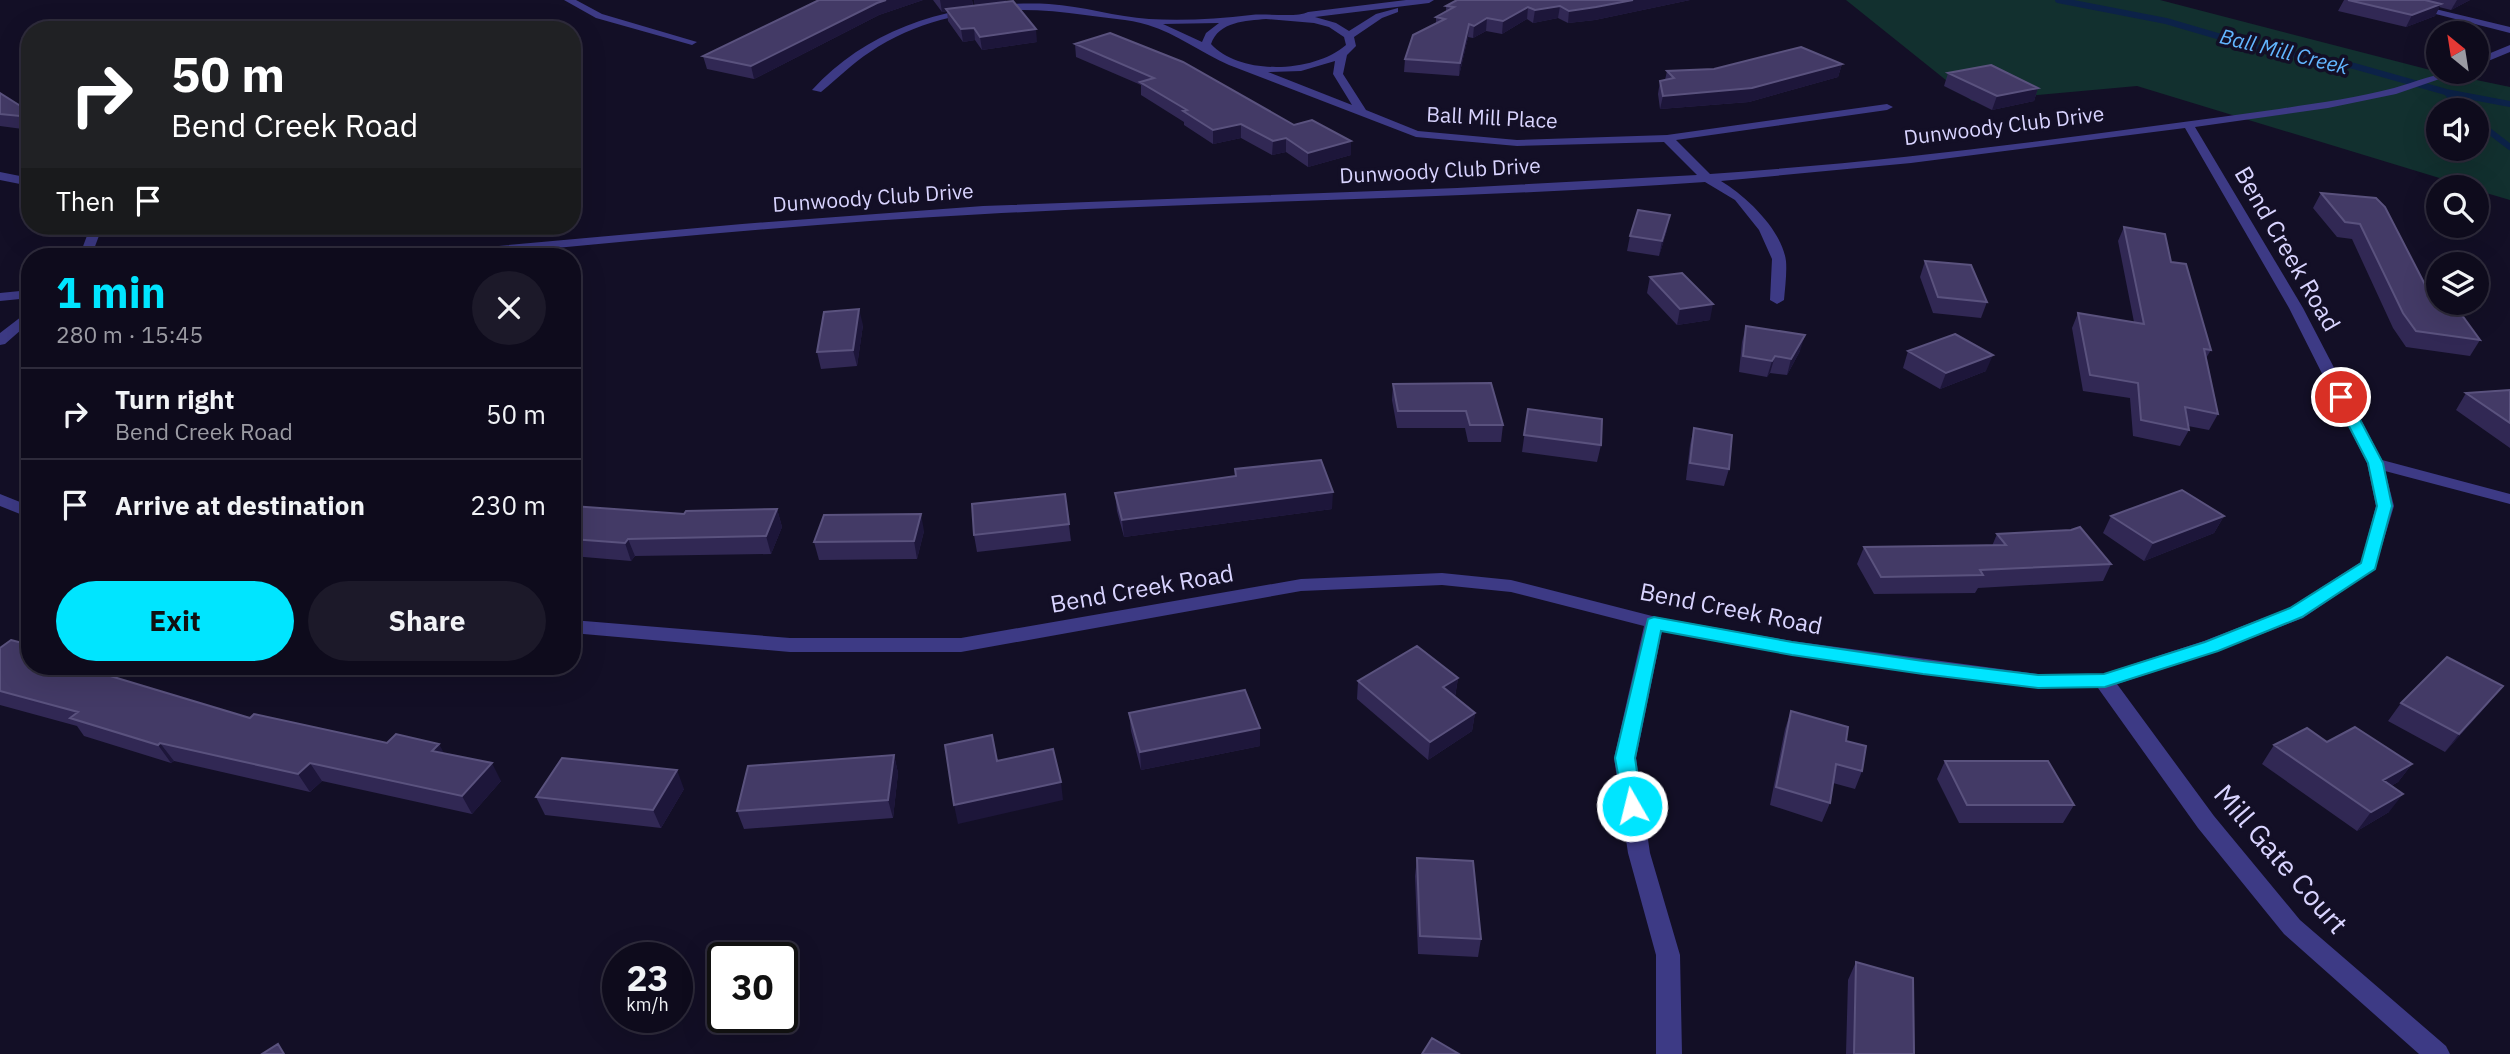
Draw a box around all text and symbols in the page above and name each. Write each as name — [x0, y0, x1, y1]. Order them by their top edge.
north arrow — [2426, 21, 2488, 84]
map controls — [2426, 21, 2489, 315]
water label: Ball Mill Creek — [2217, 22, 2353, 81]
text: 50 m — [171, 42, 285, 105]
icon: right — [56, 49, 147, 140]
button: sound — [2426, 98, 2489, 161]
street label: Dunwoody Club Drive — [1902, 99, 2106, 151]
street label: Ball Mill Place — [1426, 100, 1558, 134]
text: Bend Creek Road — [171, 104, 418, 146]
street label: Dunwoody Club Drive — [1339, 151, 1541, 189]
street label: Bend Creek Road — [2228, 160, 2348, 337]
button: search — [2426, 175, 2489, 238]
street label: Dunwoody Club Drive — [771, 176, 974, 218]
icon: arrive — [129, 182, 167, 220]
text: Then — [56, 184, 115, 218]
button: layers — [2426, 252, 2489, 315]
text: 1 min — [56, 265, 166, 320]
button: close — [472, 271, 546, 345]
text: 280 m · 15:45 — [56, 319, 203, 349]
pin — [2311, 367, 2371, 427]
icon: arrive — [2322, 378, 2360, 416]
text: Turn right — [115, 382, 234, 416]
icon: right — [56, 395, 94, 433]
text: 50 m — [486, 397, 546, 431]
text: Bend Creek Road — [115, 416, 293, 446]
icon: arrive — [56, 486, 94, 524]
text: Arrive at destination — [115, 488, 365, 522]
text: 230 m — [470, 488, 546, 522]
street label: Bend Creek Road — [1048, 556, 1236, 620]
street label: Bend Creek Road — [1637, 575, 1825, 641]
button: Exit — [56, 581, 294, 661]
button: Share — [308, 581, 546, 661]
position arrow — [1595, 769, 1669, 843]
street label: Mill Gate Court — [2206, 776, 2357, 941]
speed limit sign: 30 — [707, 942, 798, 1033]
text: 23 — [626, 955, 669, 1001]
text: km/h — [626, 993, 669, 1016]

